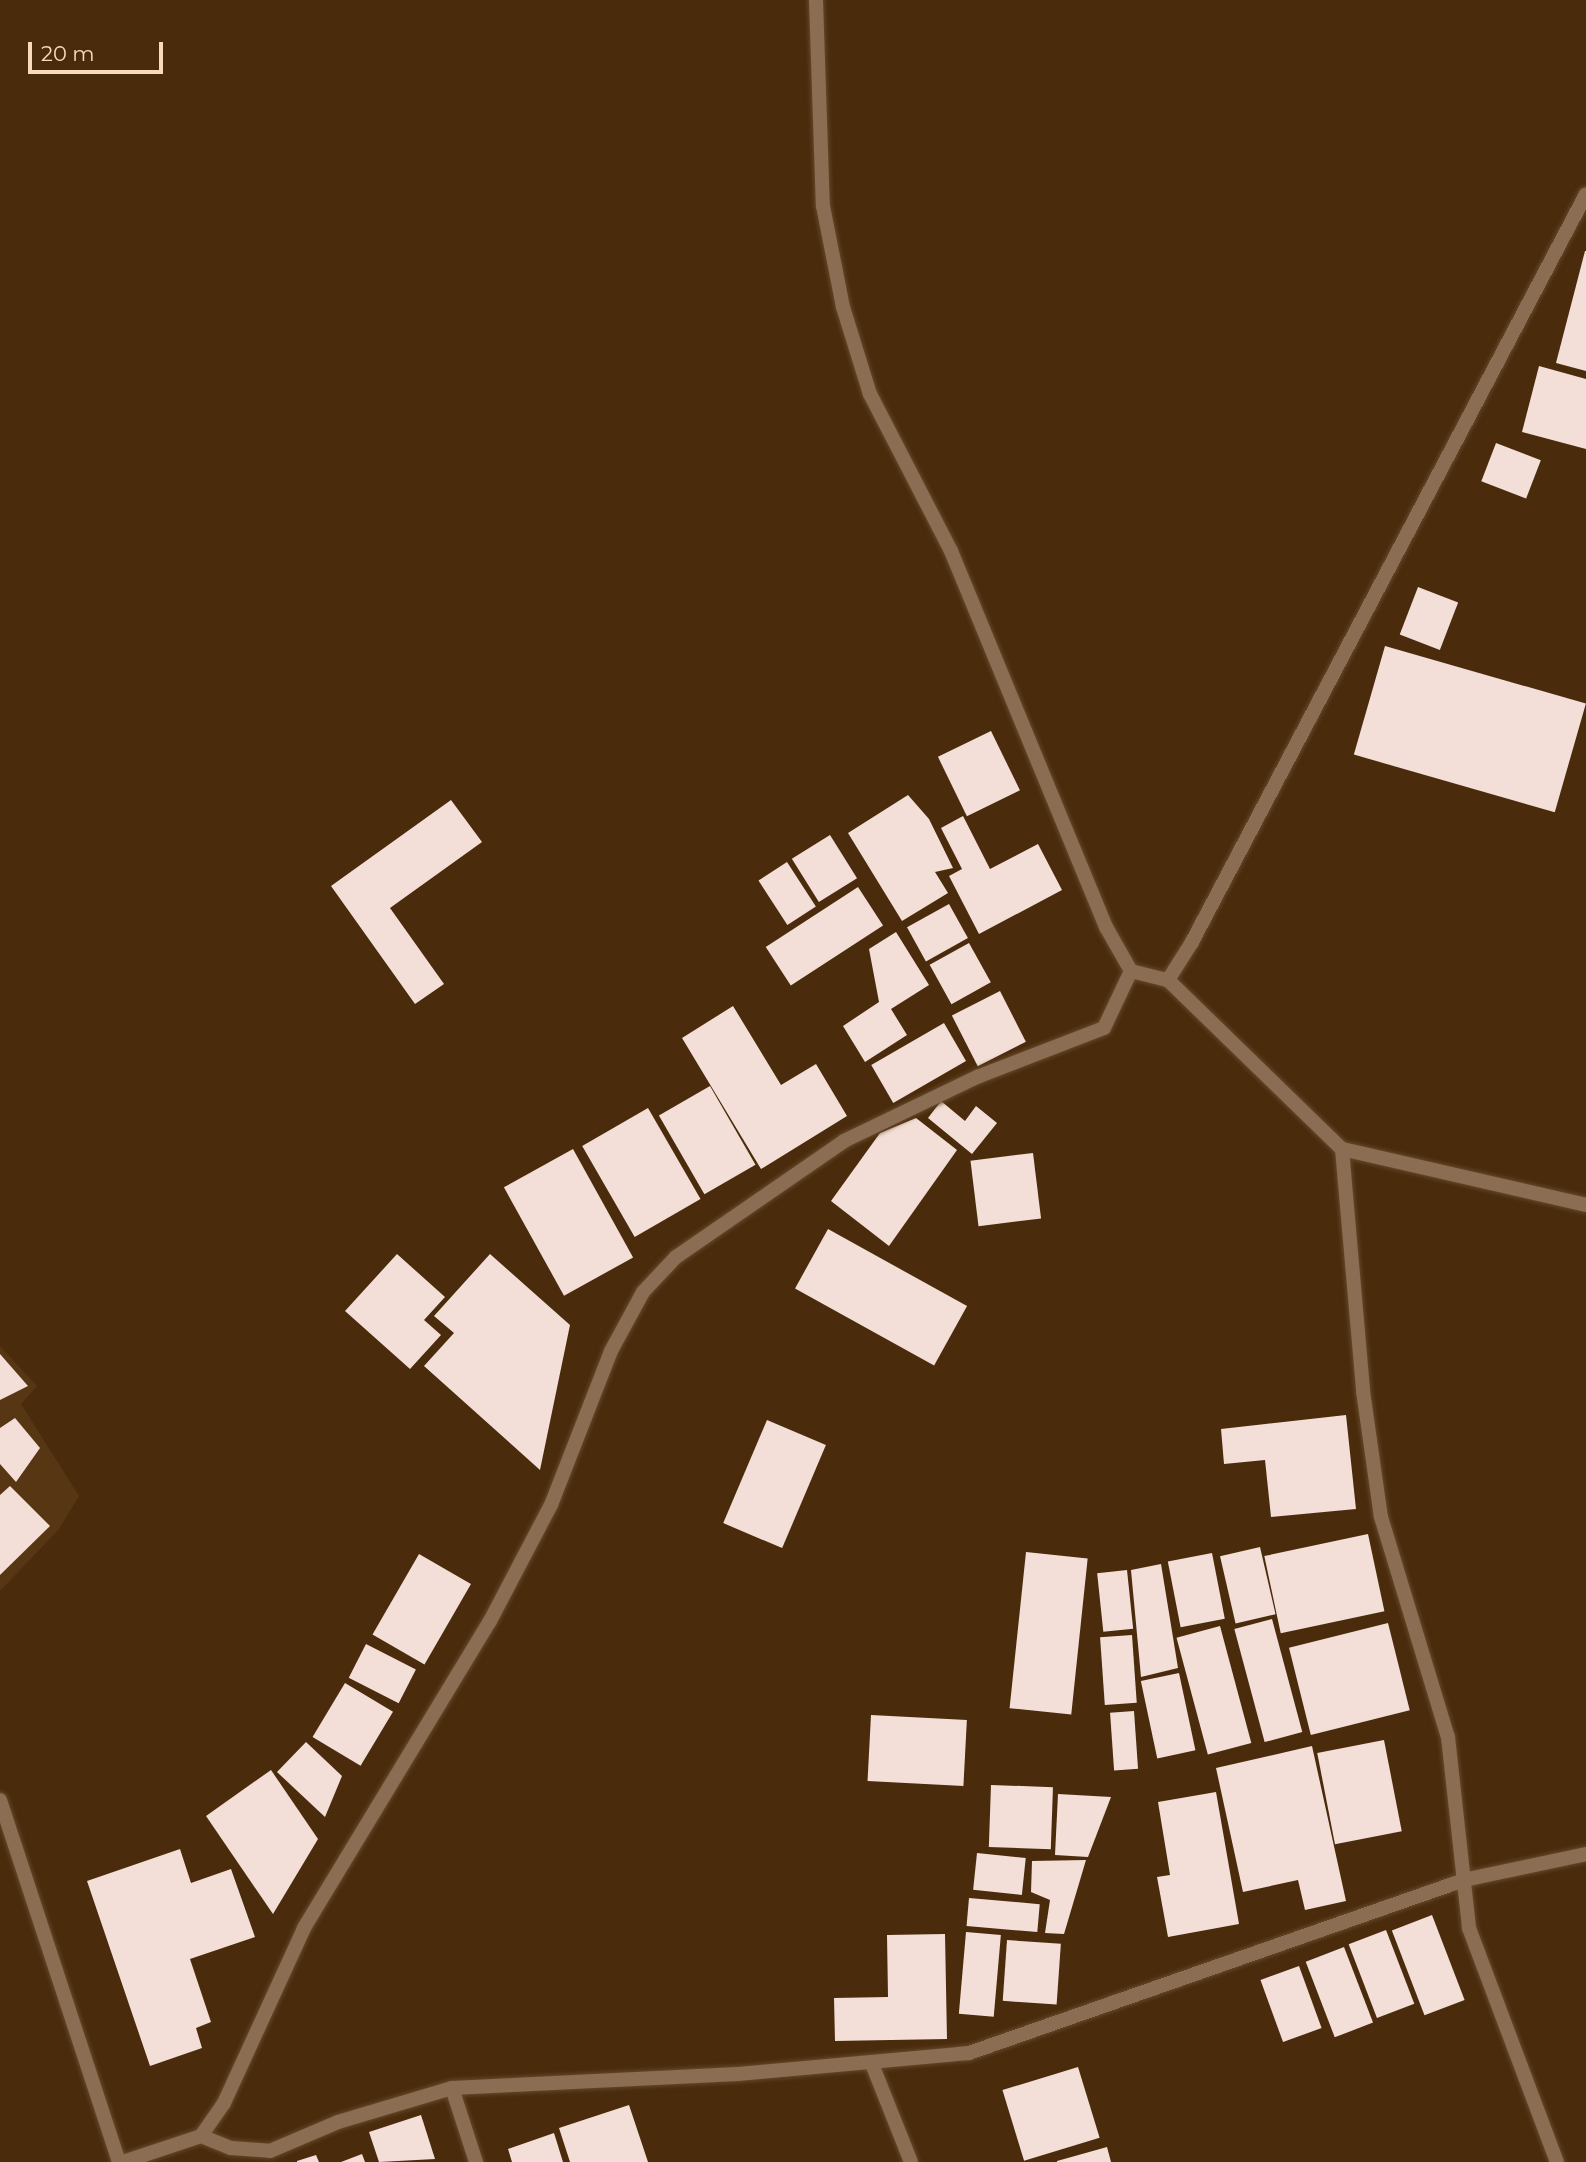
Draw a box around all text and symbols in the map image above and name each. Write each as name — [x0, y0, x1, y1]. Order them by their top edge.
scale bar — [32, 28, 166, 72]
text: 20 m — [41, 41, 95, 66]

